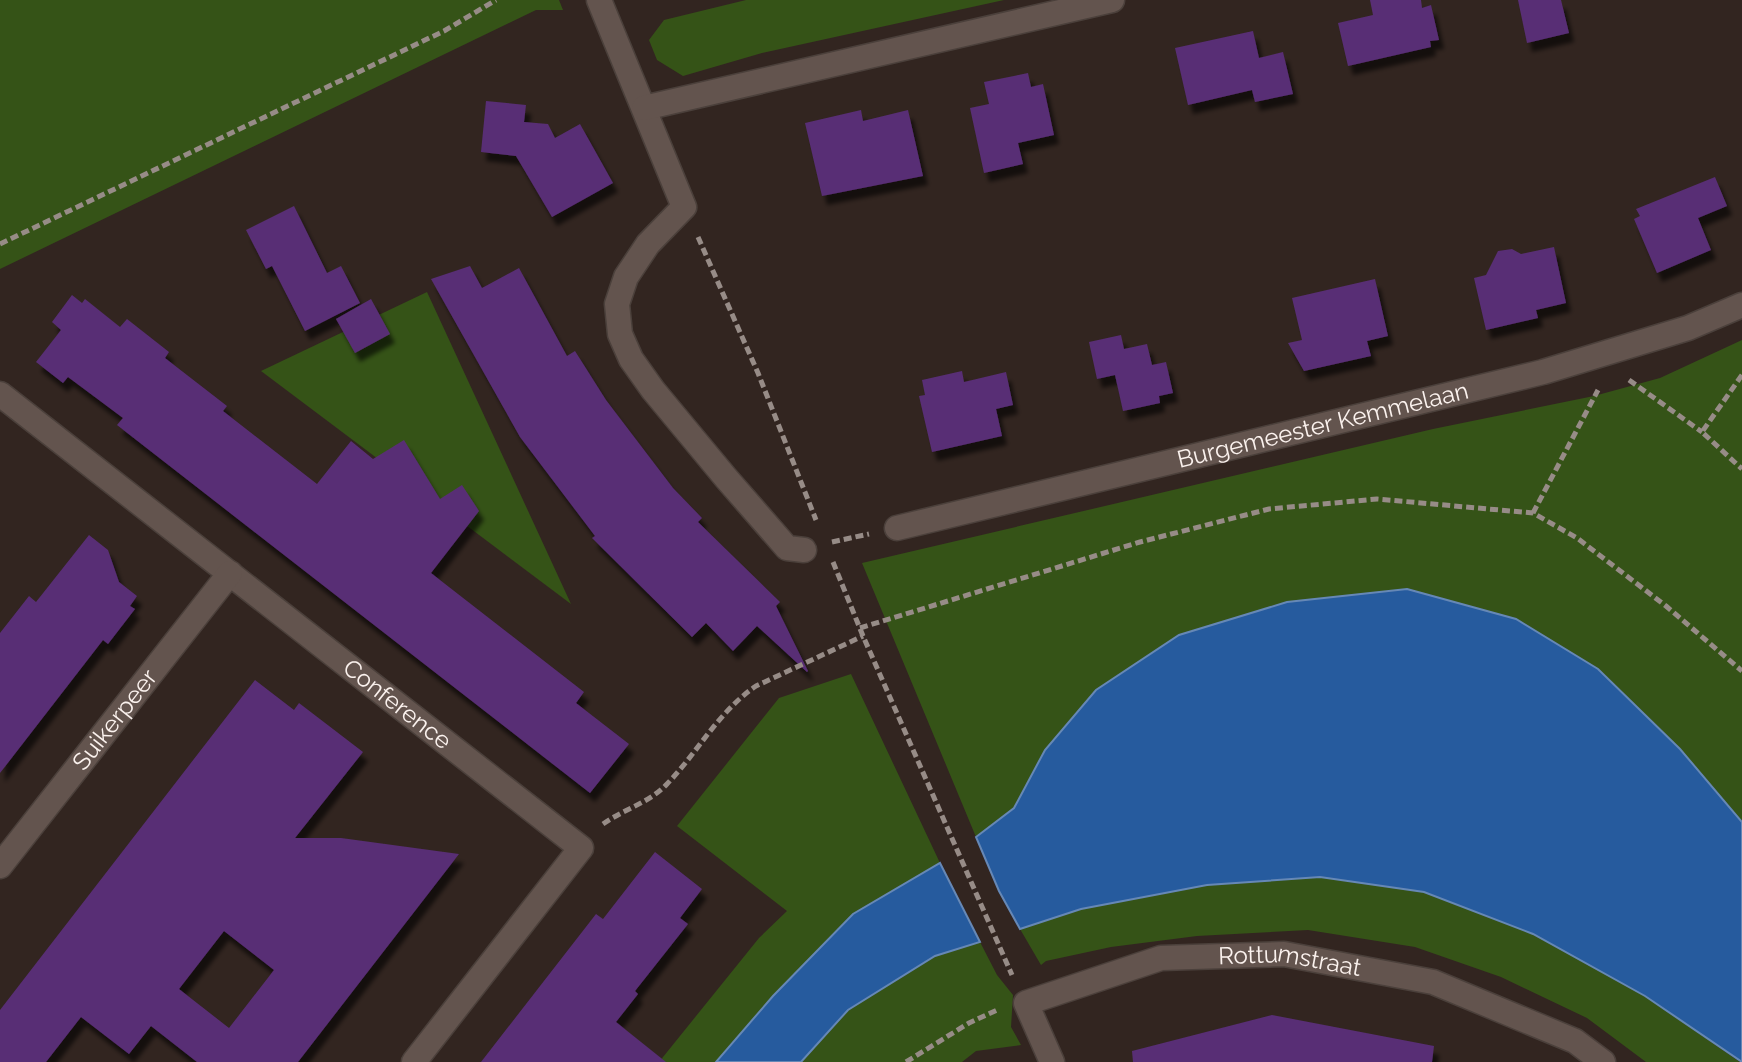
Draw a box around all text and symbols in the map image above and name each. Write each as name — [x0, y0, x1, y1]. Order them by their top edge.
street label: Burgemeester Kemmelaan — [1174, 376, 1471, 474]
street label: Conference — [337, 653, 457, 755]
street label: Suikerpeer — [66, 663, 163, 776]
street label: Rottumstraat — [1218, 938, 1364, 982]

